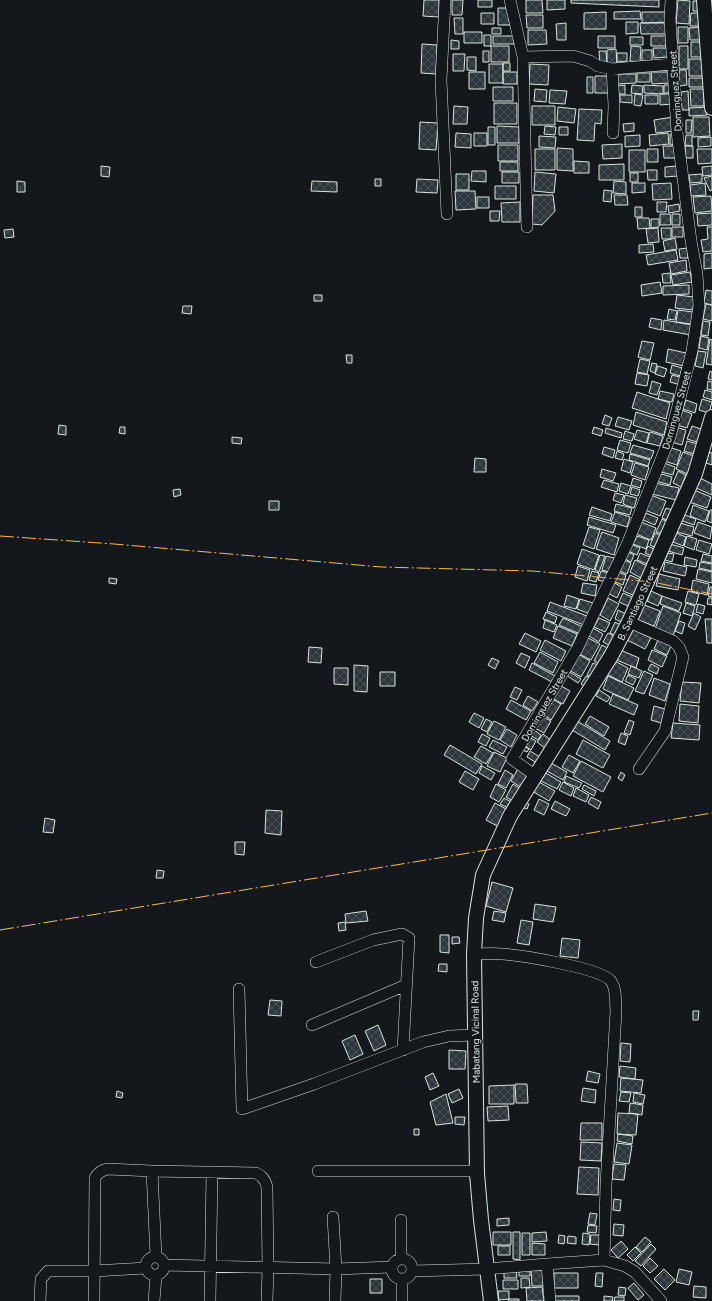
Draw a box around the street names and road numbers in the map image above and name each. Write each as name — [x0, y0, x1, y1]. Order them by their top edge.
street label: Dominguez Street — [666, 50, 685, 132]
street label: Dominguez Street — [659, 369, 694, 451]
street label: B. Santiago Street — [614, 564, 661, 643]
street label: Dominguez Street — [518, 667, 571, 744]
street label: Mabatang Vicinal Road — [468, 980, 483, 1083]

